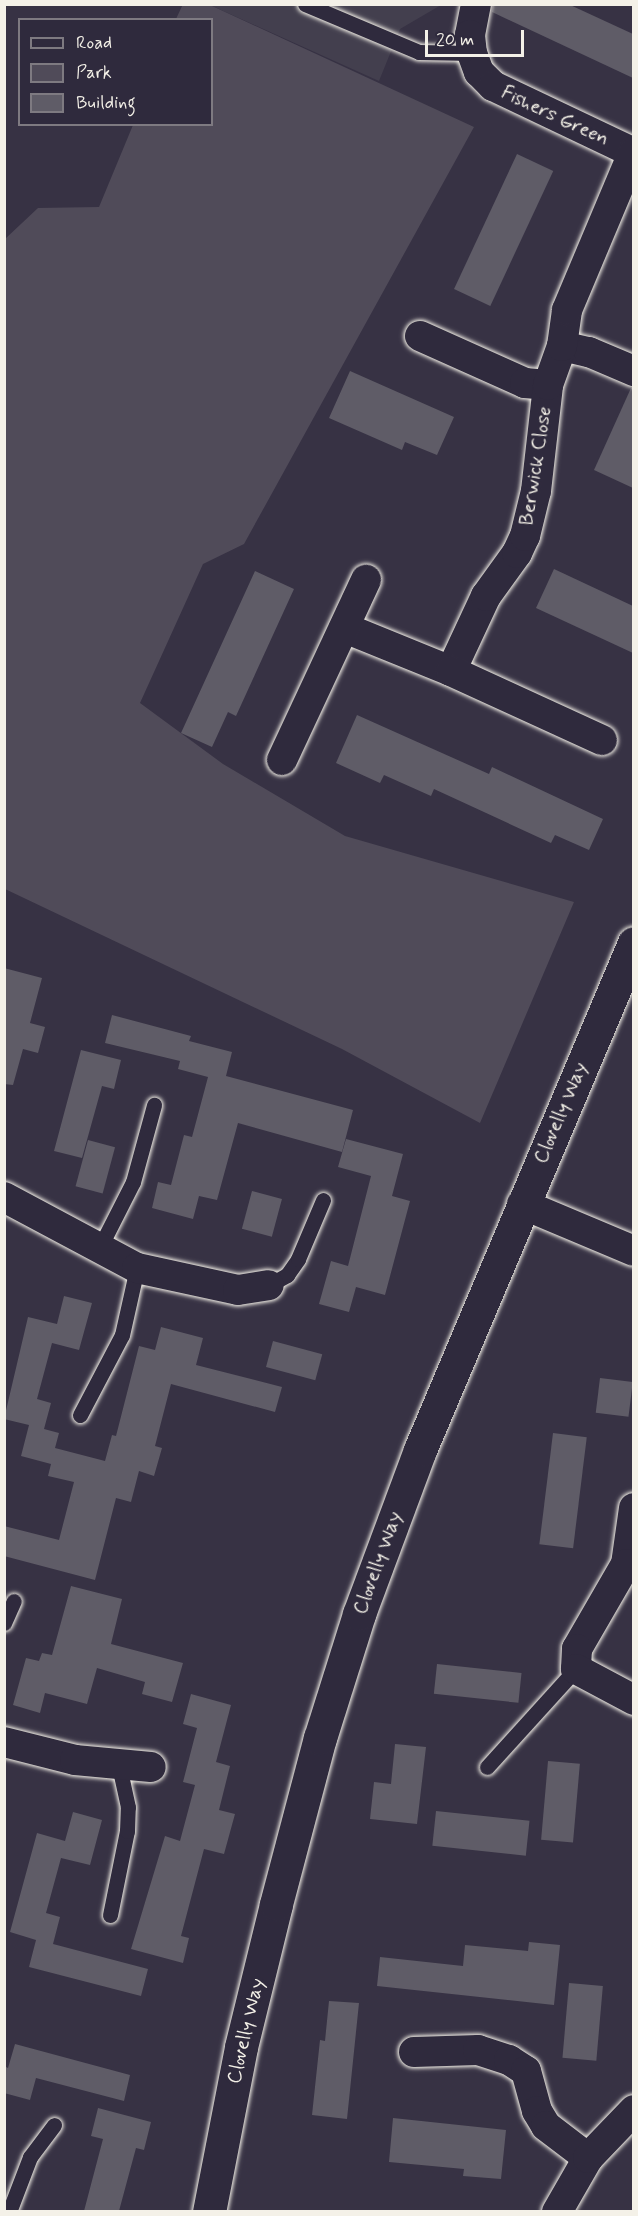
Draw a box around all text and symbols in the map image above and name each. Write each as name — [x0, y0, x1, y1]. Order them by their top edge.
legend — [18, 18, 213, 126]
scale bar — [428, 18, 527, 56]
text: 20 m — [436, 28, 474, 52]
text: Road — [76, 31, 112, 55]
text: Park — [76, 61, 112, 85]
street label: Fishers Green — [496, 80, 614, 152]
text: Building — [76, 91, 136, 115]
street label: Berwick Close — [515, 405, 557, 527]
street label: Clovelly Way — [529, 1059, 593, 1167]
street label: Clovelly Way — [348, 1508, 408, 1618]
street label: Clovelly Way — [222, 1976, 270, 2086]

